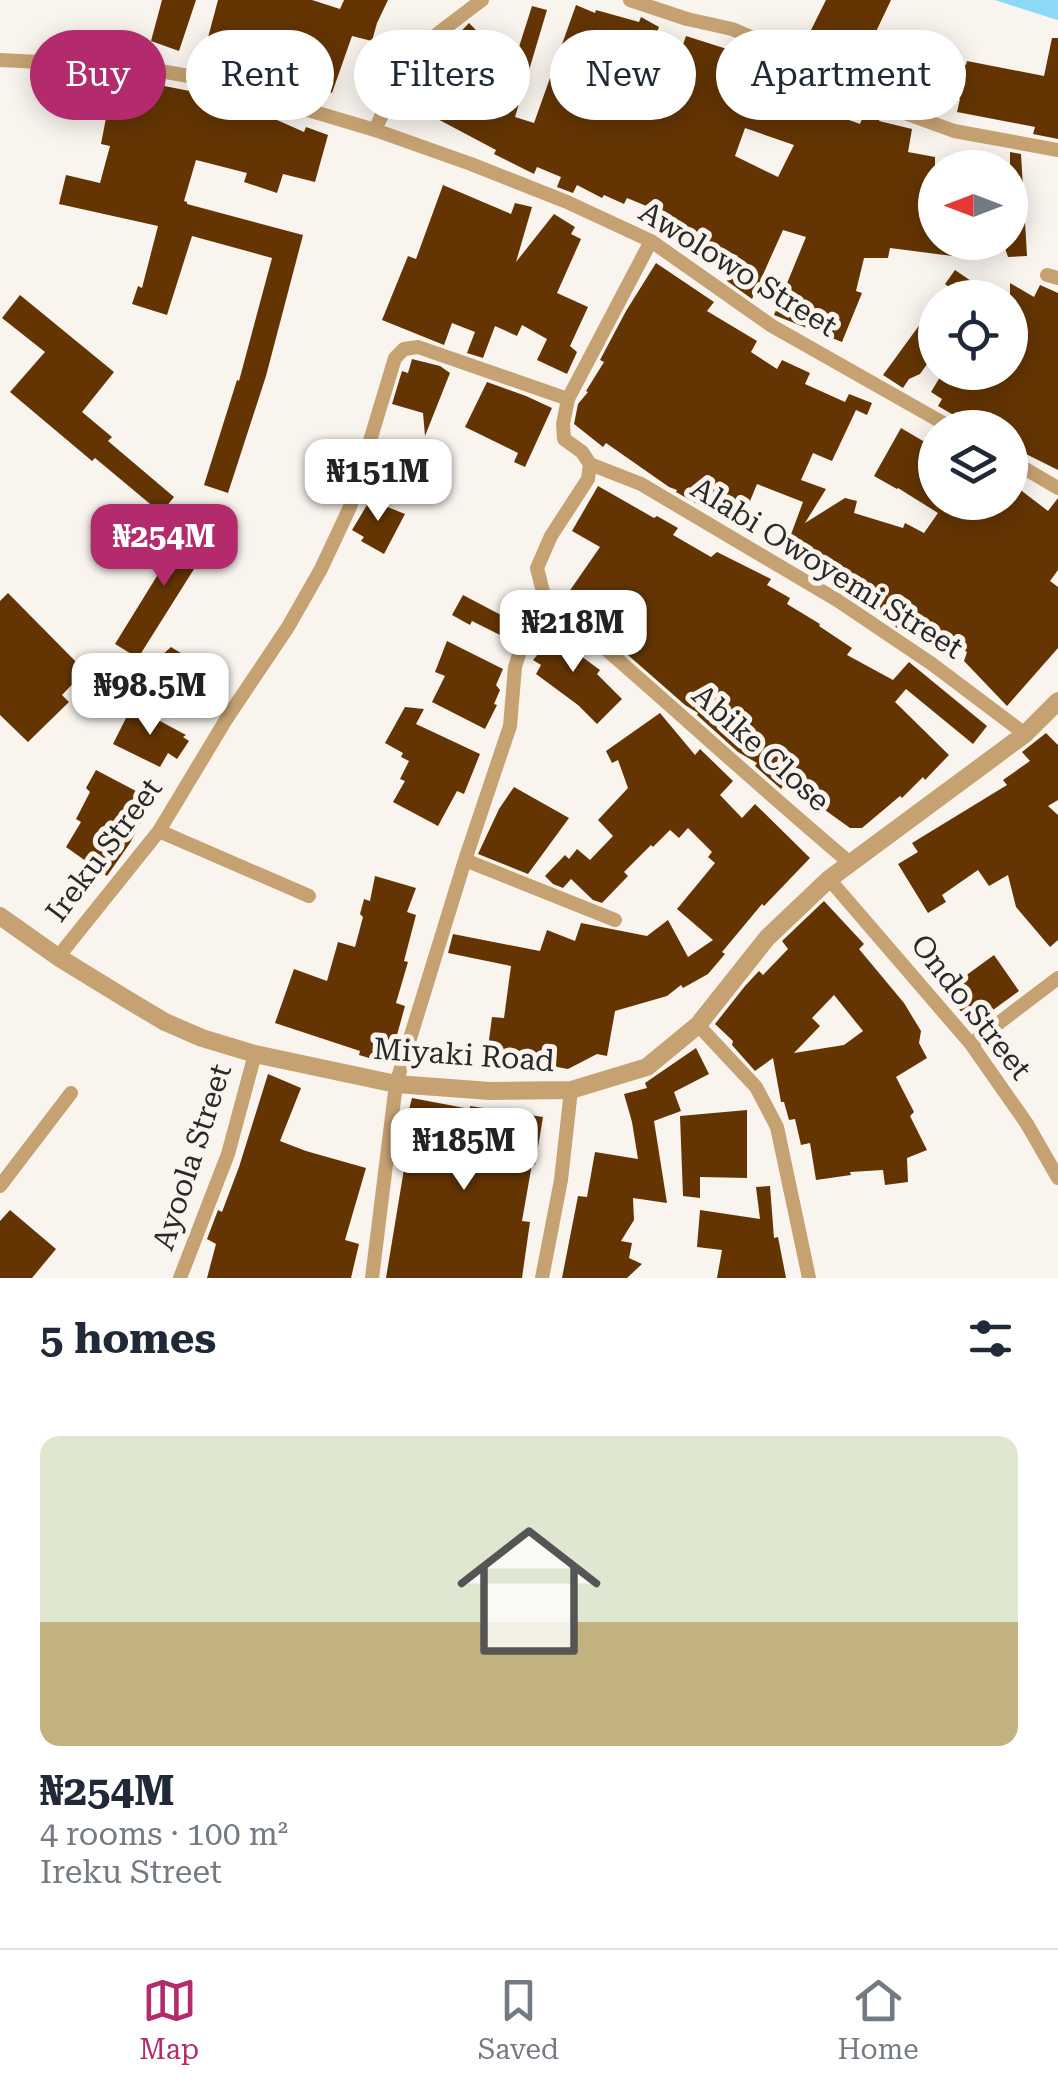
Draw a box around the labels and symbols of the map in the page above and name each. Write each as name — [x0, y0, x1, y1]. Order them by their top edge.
north arrow — [918, 150, 1028, 260]
street label: Awolowo Street — [633, 194, 843, 343]
pin: ₦151M — [308, 439, 448, 524]
street label: Alabi Owoyemi Street — [685, 470, 970, 666]
pin: ₦254M — [94, 504, 234, 589]
pin: ₦218M — [503, 590, 643, 675]
pin: ₦98.5M — [69, 653, 231, 738]
street label: Abike Close — [686, 677, 837, 818]
street label: Ireku Street — [38, 771, 169, 928]
street label: Ondo Street — [904, 927, 1039, 1086]
street label: Miyaki Road — [372, 1031, 556, 1078]
street label: Ayoola Street — [145, 1060, 238, 1254]
pin: ₦185M — [394, 1108, 534, 1193]

